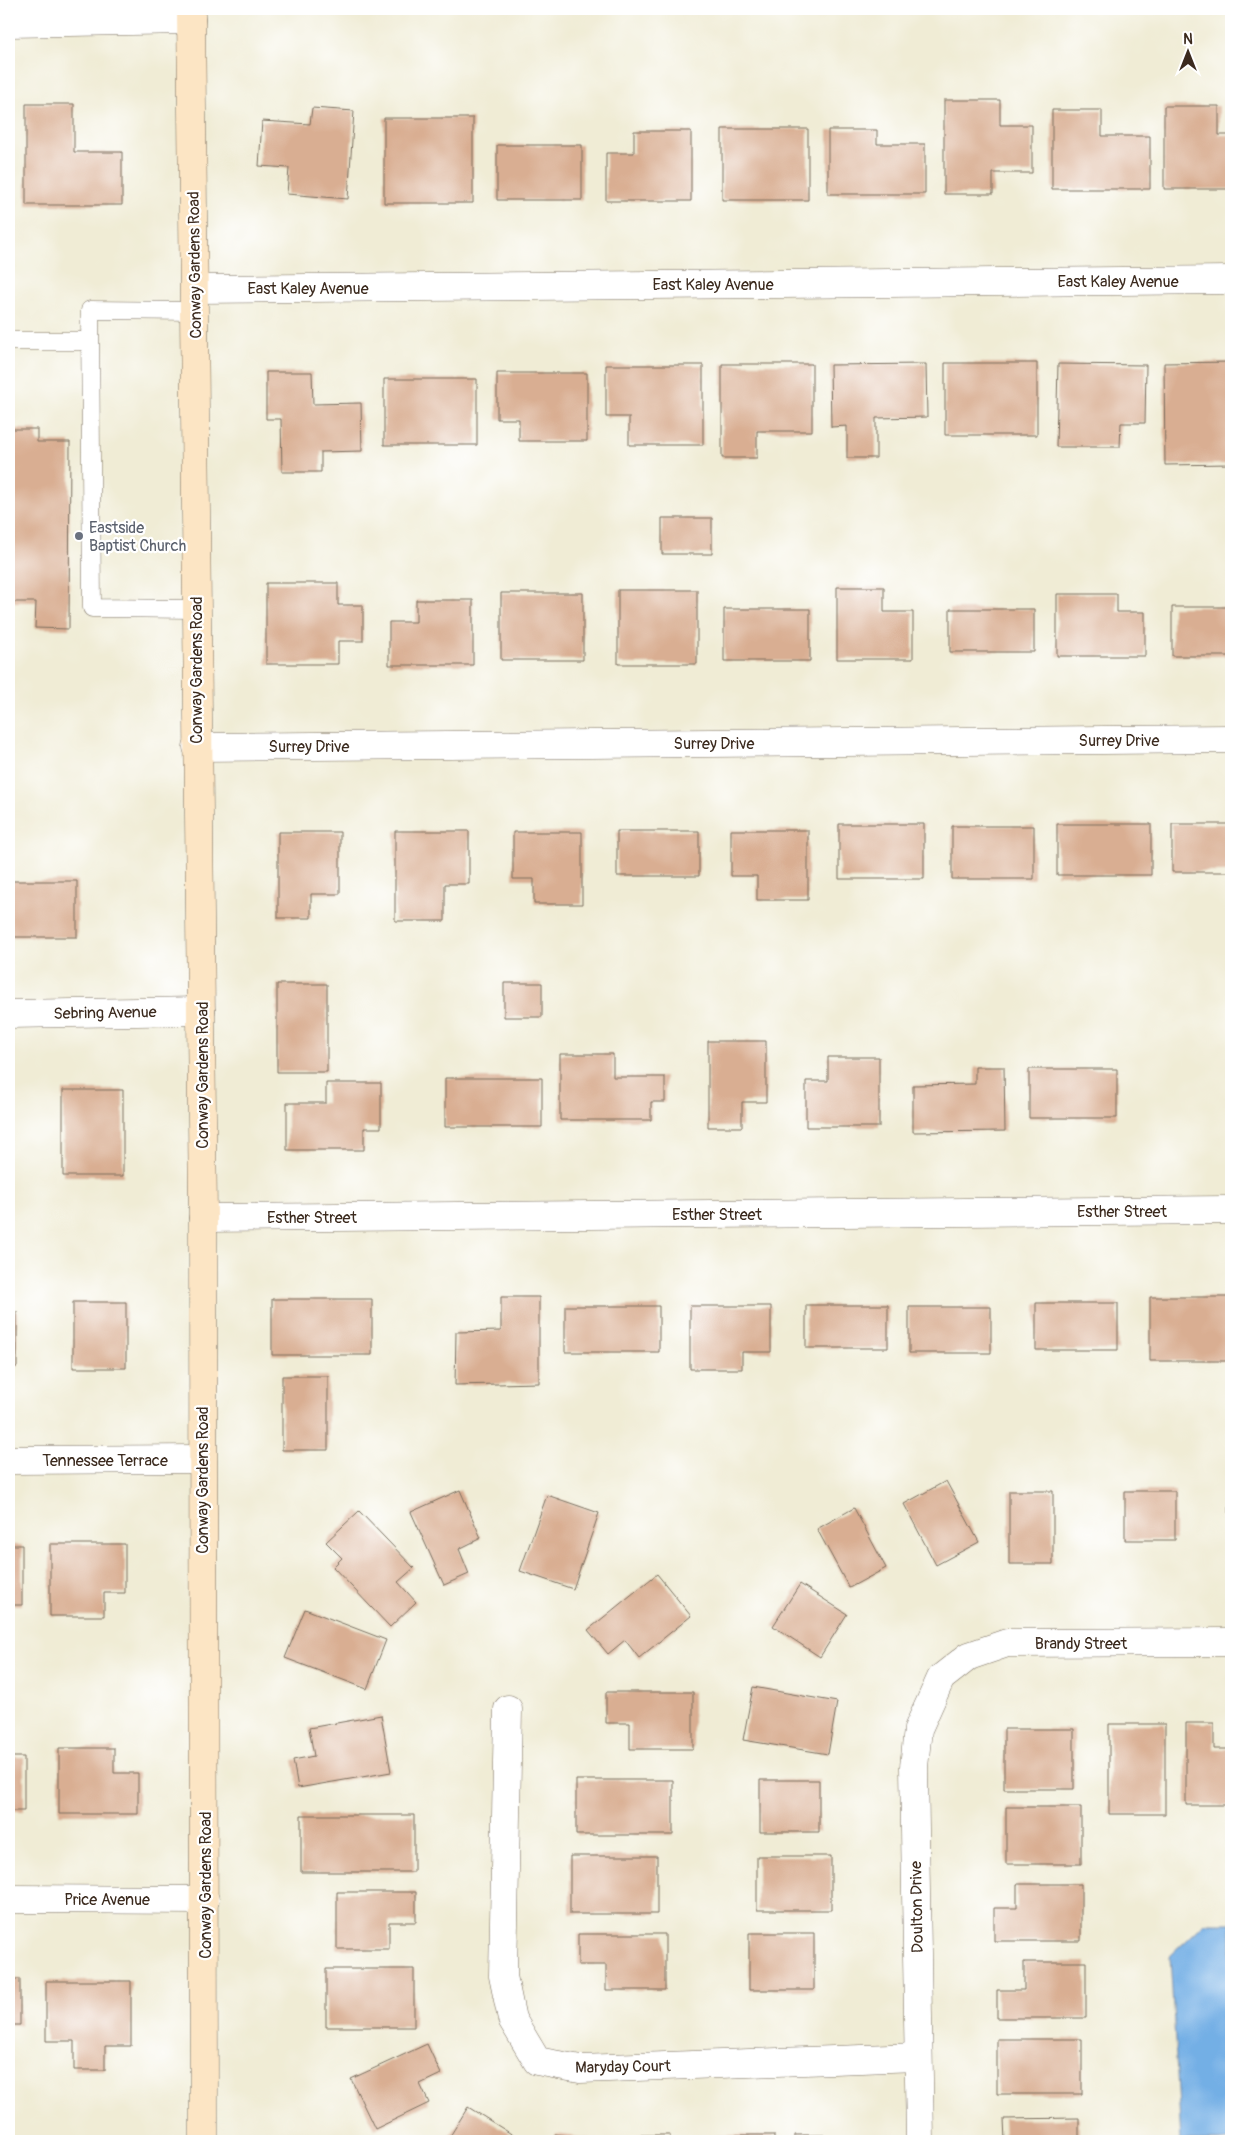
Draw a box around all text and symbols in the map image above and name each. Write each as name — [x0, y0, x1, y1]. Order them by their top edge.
north arrow — [1162, 28, 1212, 78]
text: N — [1183, 31, 1193, 48]
street label: Conway Gardens Road — [184, 191, 206, 339]
street label: East Kaley Avenue — [1057, 272, 1179, 292]
street label: East Kaley Avenue — [652, 275, 774, 295]
street label: East Kaley Avenue — [247, 279, 369, 299]
place label: Eastside Baptist Church — [89, 518, 186, 556]
marker: Eastside Baptist Church — [73, 530, 85, 542]
street label: Conway Gardens Road — [187, 596, 207, 744]
street label: Surrey Drive — [1079, 731, 1160, 751]
street label: Surrey Drive — [674, 734, 755, 754]
street label: Surrey Drive — [269, 737, 350, 757]
street label: Conway Gardens Road — [193, 1001, 213, 1149]
street label: Sebring Avenue — [53, 1002, 157, 1024]
street label: Esther Street — [1077, 1202, 1167, 1222]
street label: Esther Street — [672, 1205, 762, 1225]
street label: Esther Street — [267, 1208, 357, 1228]
street label: Conway Gardens Road — [193, 1406, 213, 1554]
street label: Tennessee Terrace — [42, 1451, 168, 1471]
street label: Brandy Street — [1035, 1634, 1128, 1654]
street label: Conway Gardens Road — [196, 1811, 216, 1959]
street label: Doulton Drive — [906, 1861, 928, 1953]
street label: Price Avenue — [64, 1890, 150, 1910]
street label: Maryday Court — [575, 2056, 672, 2078]

